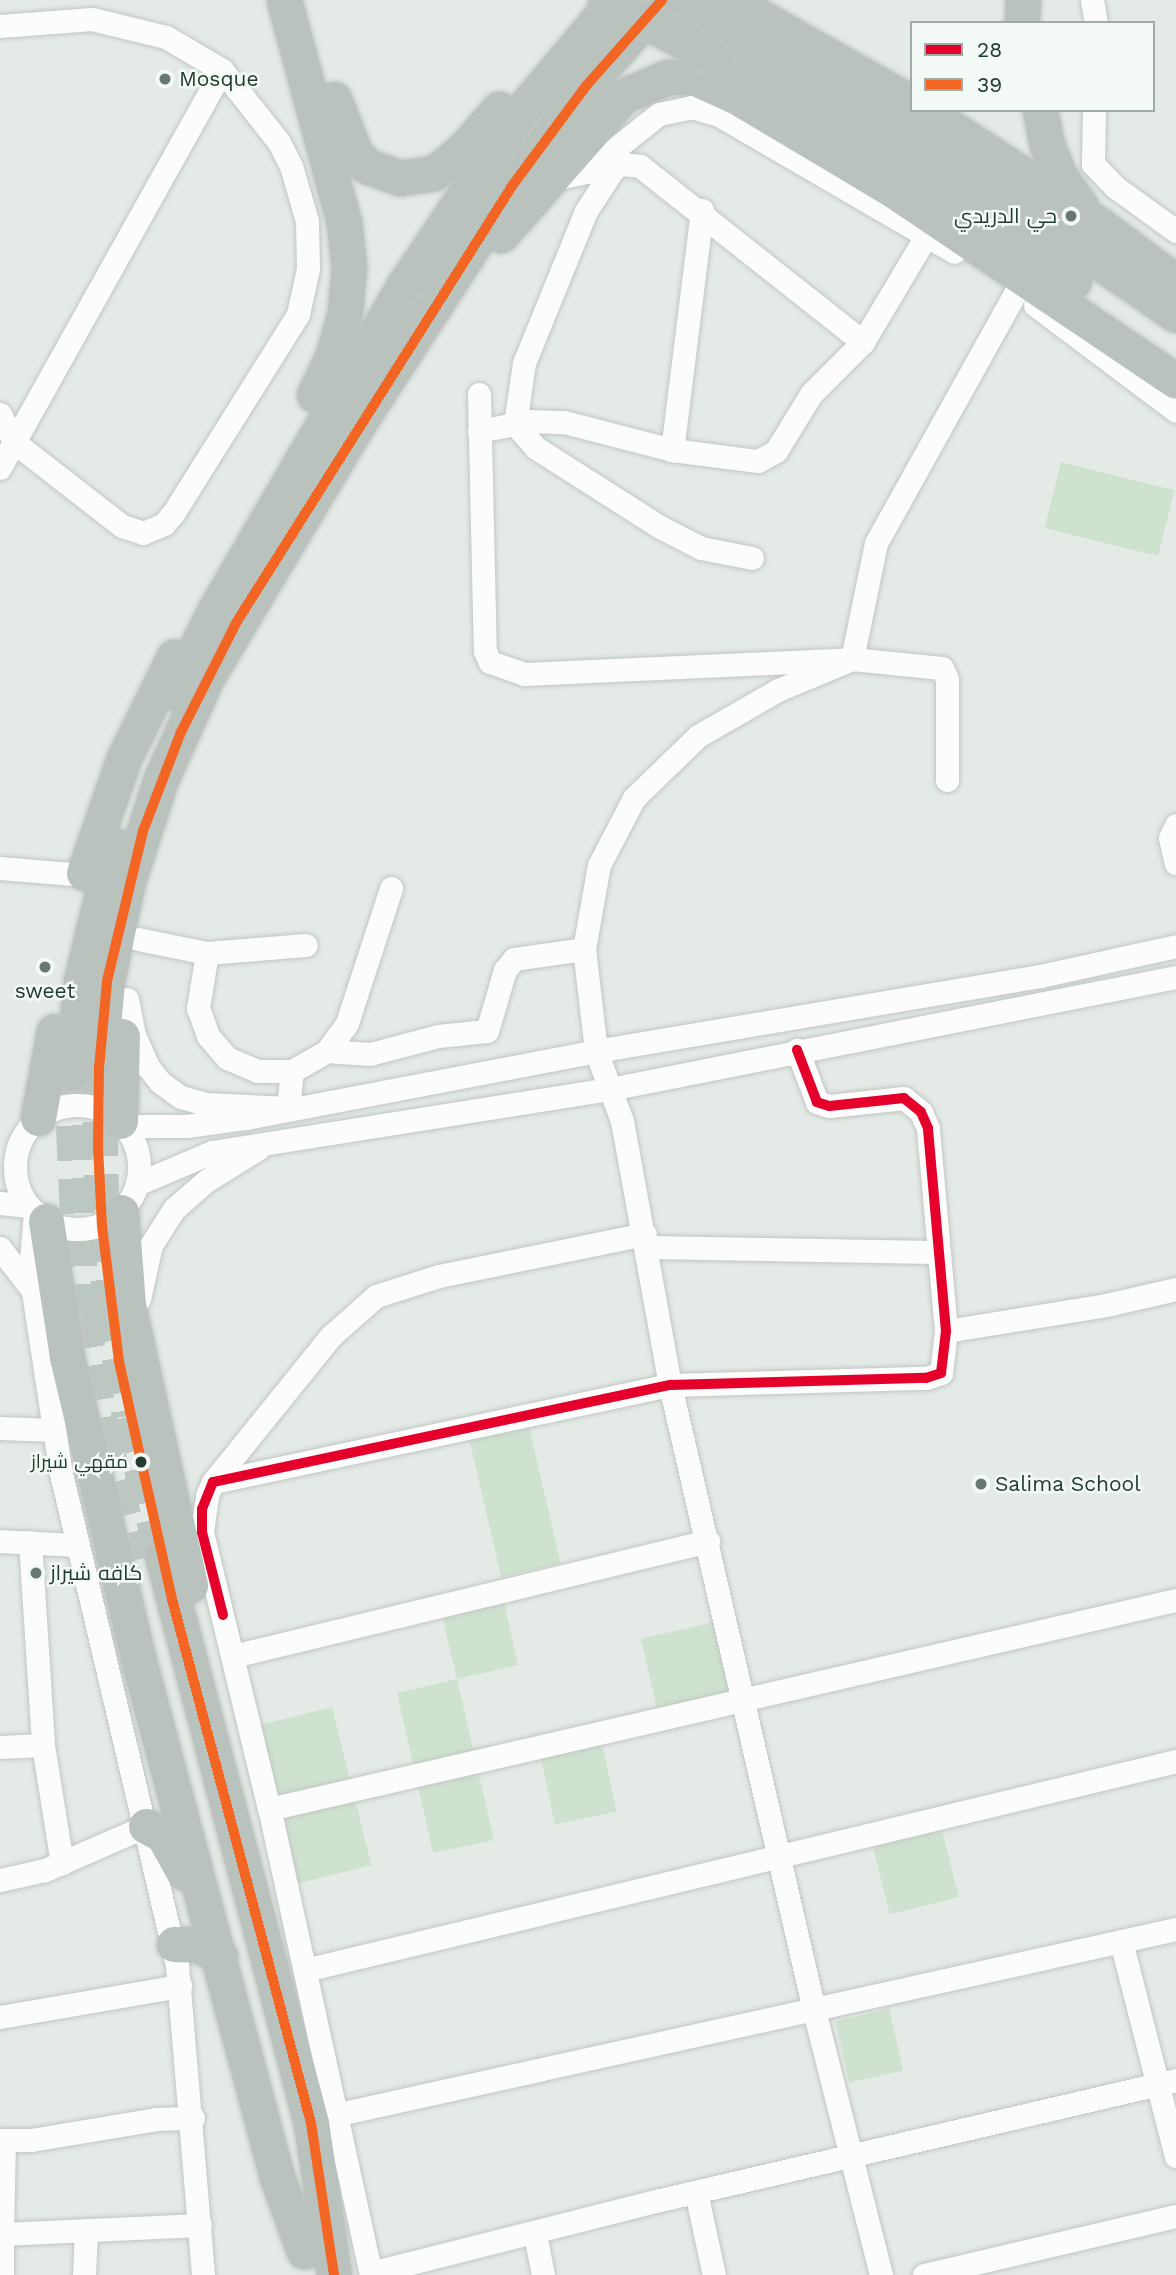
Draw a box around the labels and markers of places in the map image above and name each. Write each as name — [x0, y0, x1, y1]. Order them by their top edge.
place label: Mosque — [179, 66, 259, 92]
marker: Mosque — [157, 71, 173, 87]
place label: حي الدريدي — [954, 203, 1057, 229]
marker: حي الدريدي — [1063, 208, 1079, 224]
marker: sweet — [37, 959, 53, 975]
place label: sweet — [15, 978, 75, 1004]
place label: مقهي شيراز — [31, 1451, 128, 1473]
marker: مقهي شيراز — [134, 1455, 148, 1469]
place label: Salima School — [995, 1471, 1141, 1497]
marker: Salima School — [973, 1476, 989, 1492]
place label: کافه شيراز — [50, 1560, 142, 1586]
marker: کافه شيراز — [28, 1565, 44, 1581]

